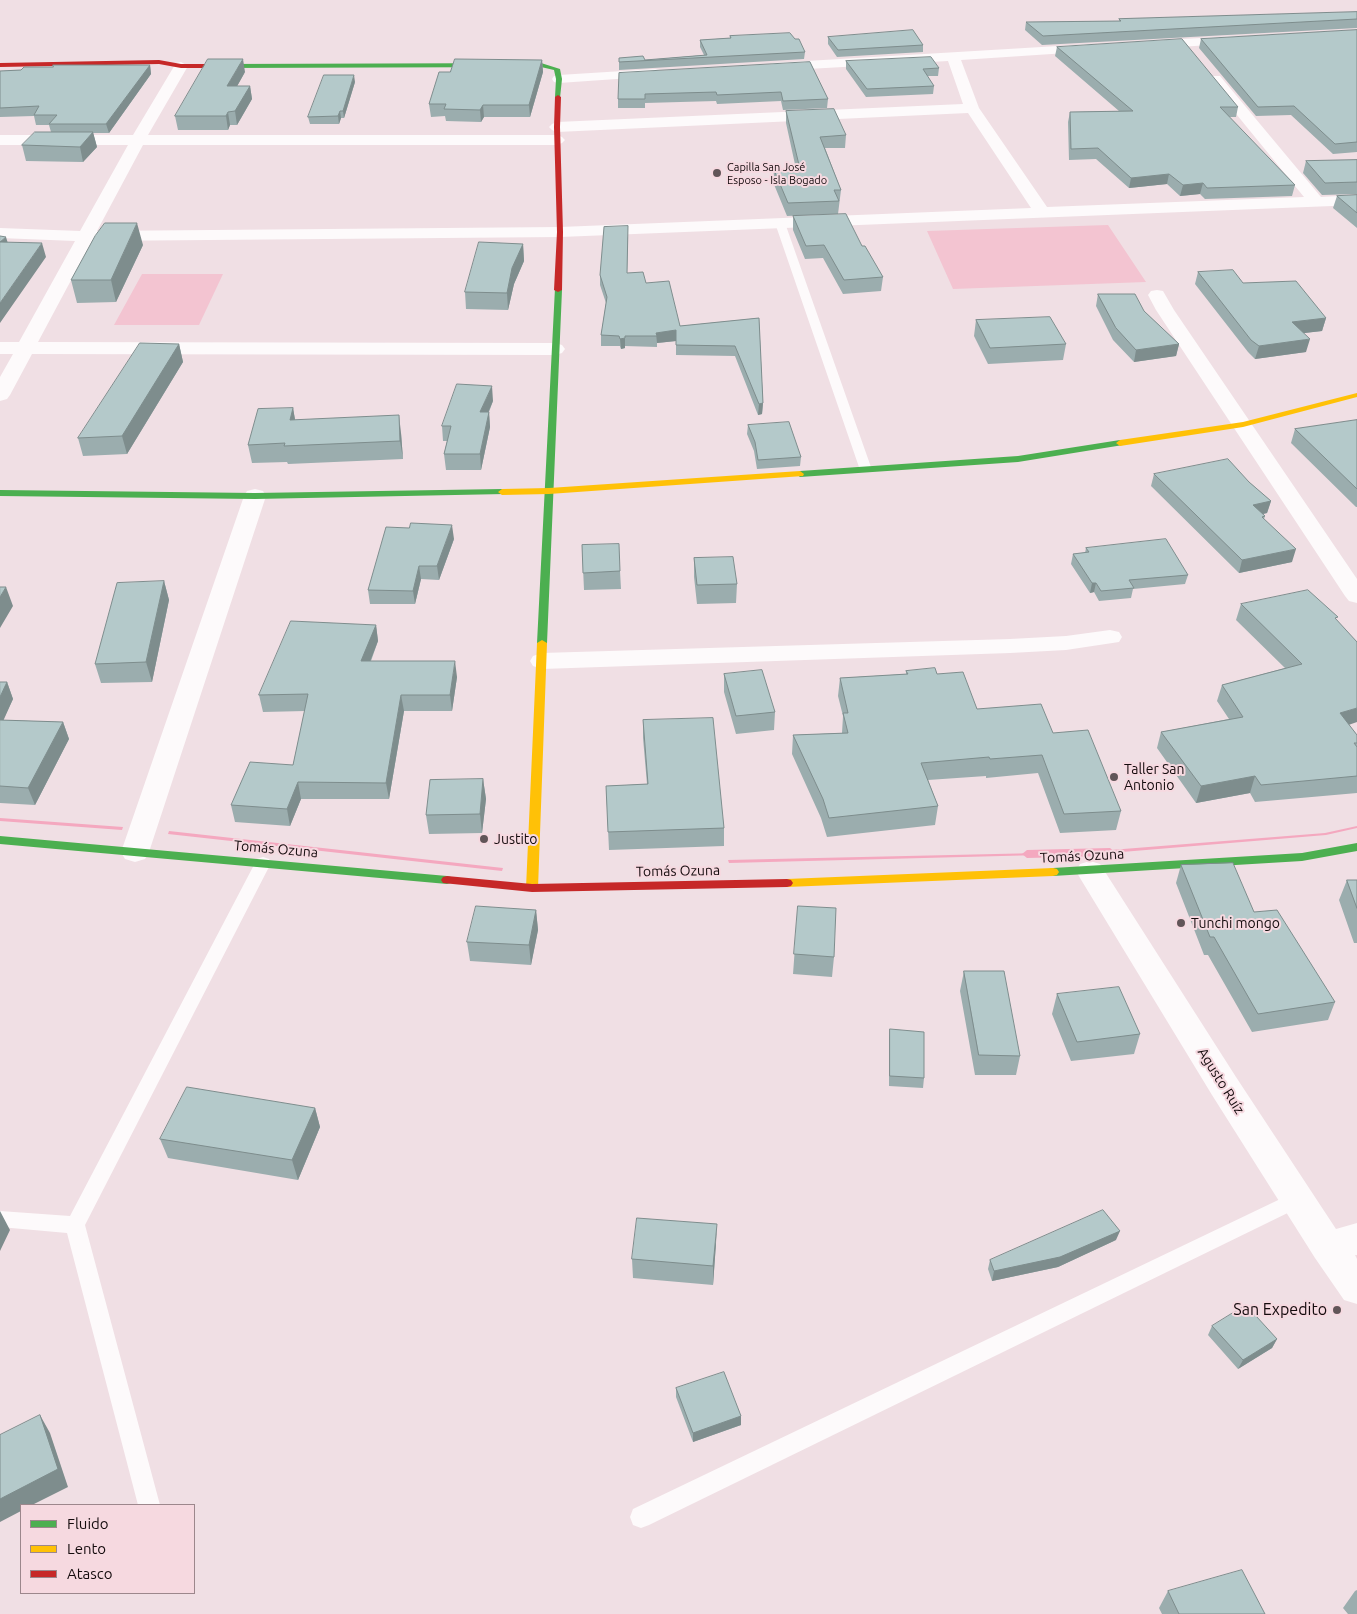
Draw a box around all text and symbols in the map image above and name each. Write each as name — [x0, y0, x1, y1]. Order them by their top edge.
place label: Capilla San José Esposo - Isla Bogado — [727, 160, 827, 186]
marker: Capilla San José Esposo - Isla Bogado — [711, 167, 723, 179]
place label: Taller San Antonio — [1124, 761, 1185, 794]
marker: Taller San Antonio — [1108, 771, 1120, 783]
place label: Justito — [494, 831, 538, 847]
marker: Justito — [478, 833, 490, 845]
street label: Tomás Ozuna — [233, 837, 319, 861]
street label: Tomás Ozuna — [1039, 845, 1125, 867]
street label: Tomás Ozuna — [636, 862, 720, 880]
place label: Tunchi mongo — [1191, 915, 1280, 931]
marker: Tunchi mongo — [1175, 917, 1187, 929]
street label: Agusto Ruíz — [1194, 1045, 1248, 1117]
place label: San Expedito — [1233, 1300, 1327, 1320]
marker: San Expedito — [1331, 1304, 1343, 1316]
legend — [20, 1504, 195, 1594]
text: Fluido — [67, 1515, 109, 1532]
text: Lento — [67, 1540, 106, 1557]
text: Atasco — [67, 1565, 113, 1582]

